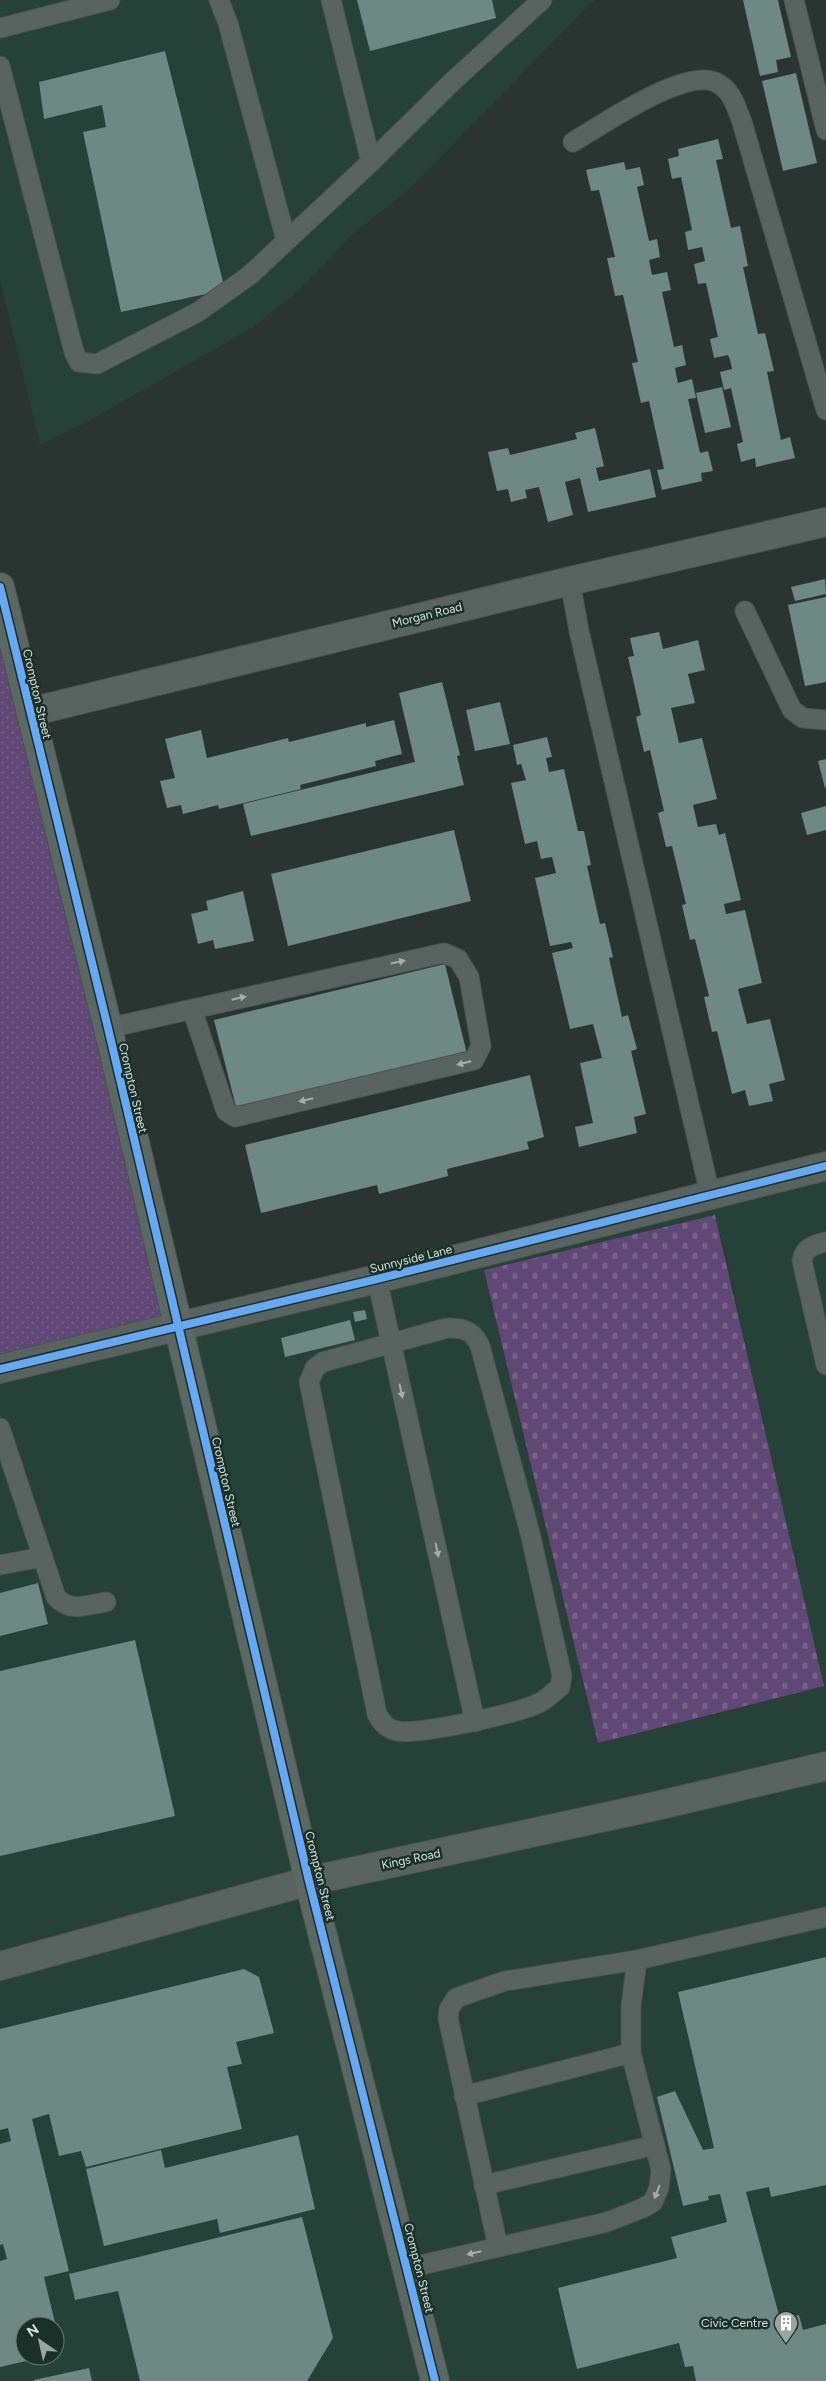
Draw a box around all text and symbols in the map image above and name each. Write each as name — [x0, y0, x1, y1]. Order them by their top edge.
street label: Morgan Road — [391, 600, 463, 630]
street label: Crompton Street — [20, 648, 54, 741]
one-way arrow — [390, 957, 406, 965]
one-way arrow — [232, 994, 247, 1002]
street label: Crompton Street — [116, 1042, 150, 1135]
one-way arrow — [457, 1059, 472, 1067]
one-way arrow — [299, 1096, 314, 1104]
street label: Sunnyside Lane — [368, 1242, 454, 1276]
one-way arrow — [398, 1384, 406, 1400]
street label: Crompton Street — [209, 1436, 243, 1529]
one-way arrow — [433, 1543, 441, 1559]
street label: Crompton Street — [302, 1830, 338, 1923]
street label: Kings Road — [380, 1846, 442, 1872]
one-way arrow — [653, 2185, 661, 2200]
street label: Crompton Street — [401, 2222, 437, 2315]
one-way arrow — [466, 2249, 481, 2257]
building icon: Civic Centre — [773, 2310, 799, 2344]
north arrow — [15, 2316, 65, 2366]
place label: Civic Centre — [701, 2316, 768, 2330]
text: N — [24, 2321, 42, 2341]

